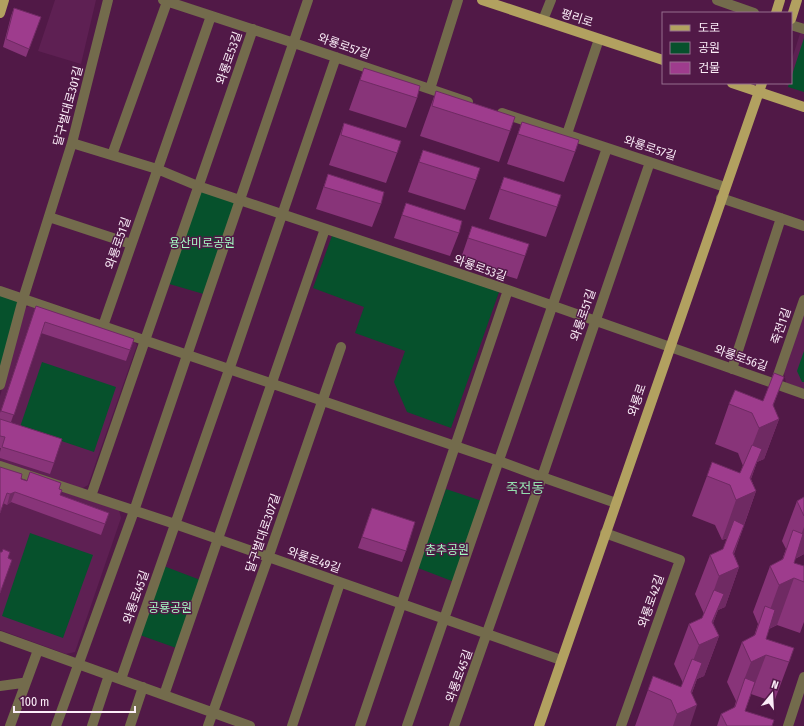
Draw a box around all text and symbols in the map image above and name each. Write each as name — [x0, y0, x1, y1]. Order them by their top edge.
street label: 평리로 — [559, 6, 595, 30]
legend — [662, 12, 792, 84]
text: 도로 — [698, 21, 720, 35]
street label: 와룡로53길 — [213, 30, 245, 86]
street label: 와룡로57길 — [316, 31, 372, 61]
text: 공원 — [698, 41, 720, 55]
text: 건물 — [698, 61, 720, 75]
street label: 달구벌대로301길 — [51, 64, 85, 148]
street label: 와룡로57길 — [622, 133, 678, 163]
street label: 와룡로51길 — [103, 215, 133, 271]
park label: 용산미로공원 — [169, 236, 235, 250]
street label: 와룡로53길 — [452, 252, 508, 284]
street label: 와룡로51길 — [568, 287, 598, 343]
street label: 죽전1길 — [768, 306, 794, 346]
street label: 와룡로56길 — [712, 342, 770, 374]
street label: 와룡로 — [625, 382, 649, 418]
district label: 죽전동 — [506, 480, 544, 497]
street label: 달구벌대로307길 — [243, 492, 283, 574]
park label: 춘추공원 — [425, 543, 469, 557]
street label: 와룡로49길 — [285, 544, 343, 576]
street label: 와룡로45길 — [120, 569, 152, 625]
street label: 와룡로42길 — [635, 573, 667, 629]
park label: 공룡공원 — [148, 601, 192, 615]
street label: 와룡로45길 — [443, 648, 475, 704]
north arrow — [752, 674, 792, 714]
text: N — [770, 678, 780, 692]
scale bar — [14, 688, 135, 714]
text: 100 m — [20, 695, 49, 709]

